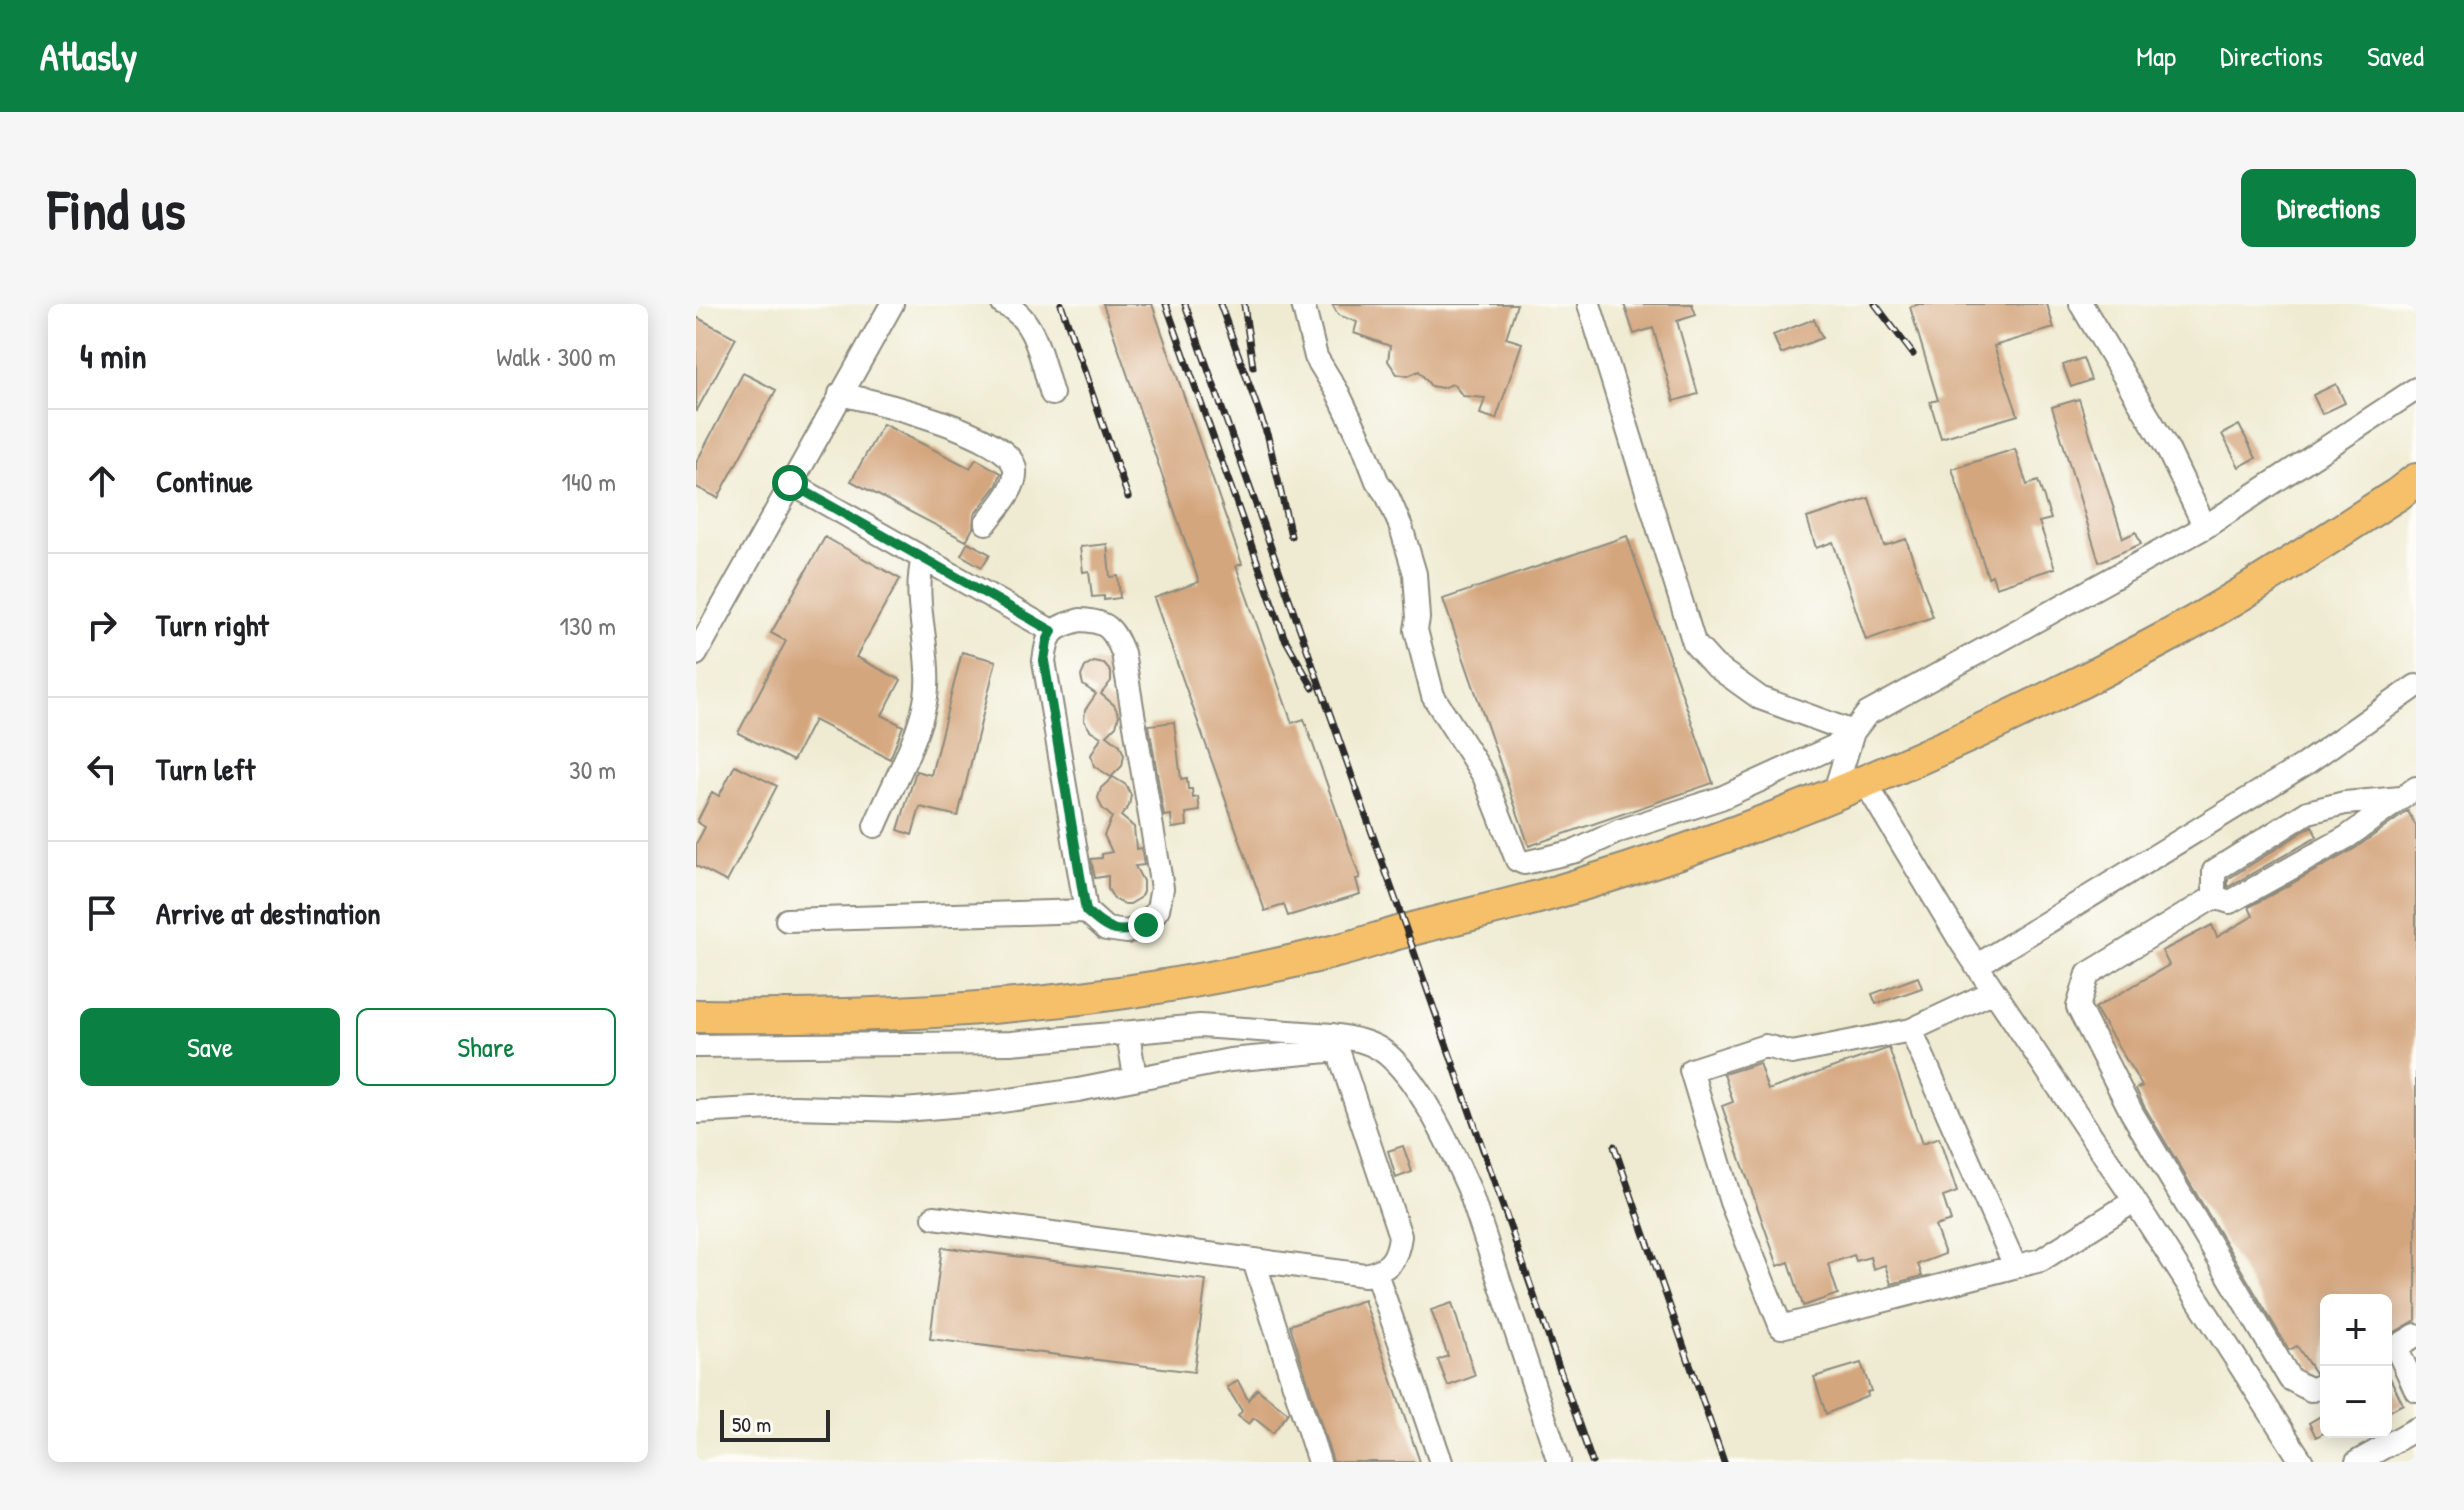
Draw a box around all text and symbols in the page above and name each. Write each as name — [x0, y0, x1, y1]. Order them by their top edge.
text: Atlasly — [40, 30, 137, 82]
text: Map — [2136, 37, 2176, 75]
text: Directions — [2220, 37, 2323, 75]
text: Saved — [2367, 37, 2424, 75]
button: Directions — [2241, 169, 2416, 247]
text: Find us — [48, 171, 186, 246]
text: 4 min — [80, 333, 147, 379]
text: Walk · 300 m — [496, 339, 616, 374]
icon: ahead — [80, 459, 124, 503]
text: Continue — [156, 461, 253, 501]
text: 140 m — [562, 464, 616, 499]
route start — [772, 465, 808, 501]
icon: right — [80, 603, 124, 647]
text: Turn right — [156, 605, 269, 645]
text: 130 m — [560, 608, 616, 643]
icon: left — [80, 747, 124, 791]
text: Turn left — [156, 749, 255, 789]
text: 30 m — [569, 752, 616, 787]
icon: arrive — [80, 891, 124, 935]
text: Arrive at destination — [156, 893, 381, 933]
route end — [1128, 907, 1164, 943]
button: Save — [80, 1008, 340, 1086]
button: Share — [356, 1008, 616, 1086]
map controls — [2320, 1294, 2392, 1438]
button: + — [2320, 1294, 2392, 1366]
button: − — [2320, 1366, 2392, 1438]
scale bar — [720, 1406, 830, 1442]
text: 50 m — [732, 1409, 771, 1439]

